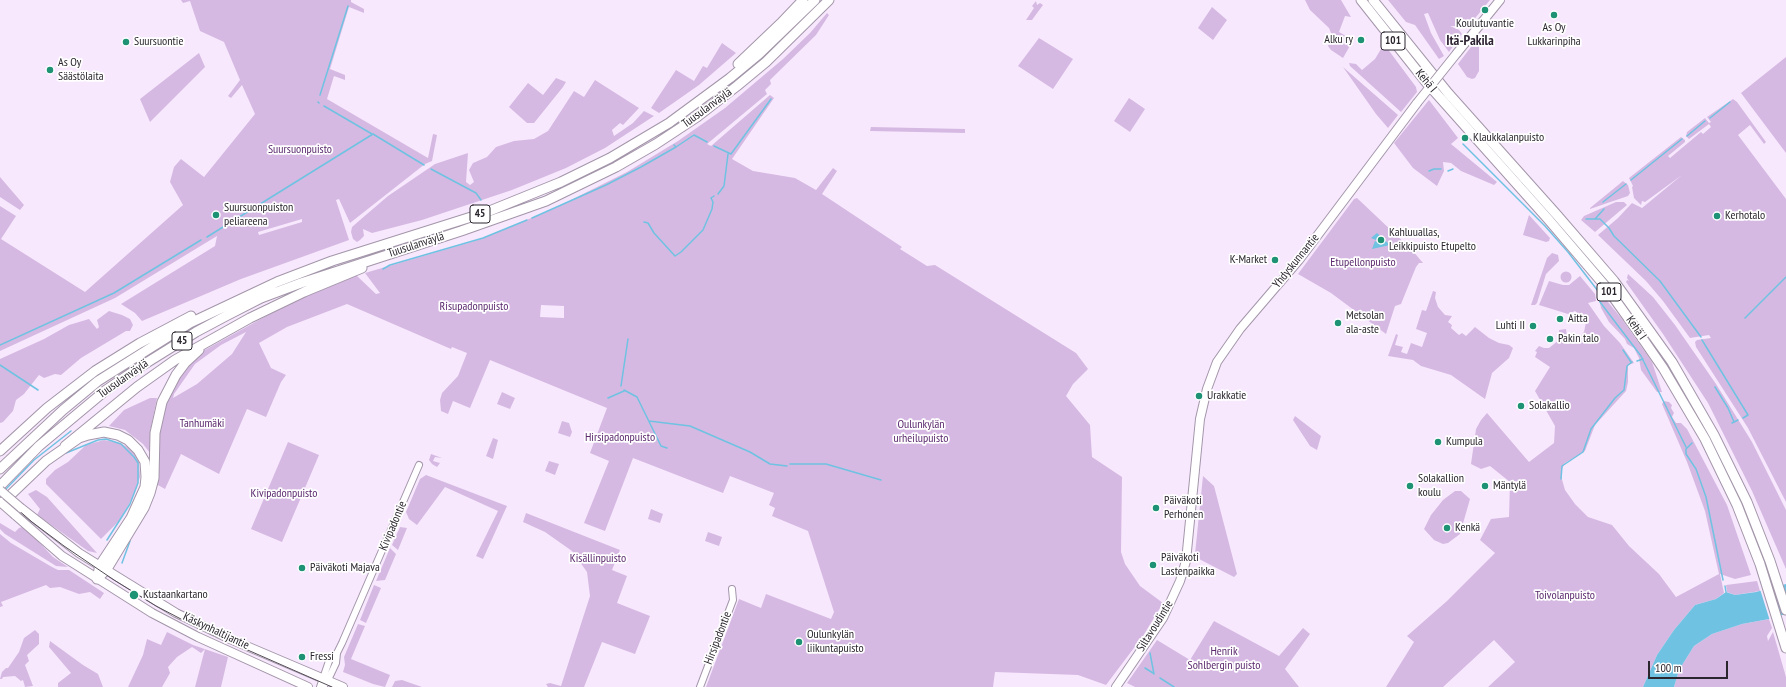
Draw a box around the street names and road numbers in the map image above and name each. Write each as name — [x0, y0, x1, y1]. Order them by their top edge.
road number: 101 — [1381, 32, 1405, 50]
street label: Kehä I — [1412, 66, 1440, 96]
street label: Tuusulanväylä — [679, 85, 735, 131]
road number: 45 — [470, 205, 490, 223]
street label: Tuusulanväylä — [386, 229, 446, 261]
street label: Yhdyskunnantie — [1270, 231, 1322, 291]
road number: 101 — [1597, 283, 1621, 301]
street label: Kehä I — [1623, 313, 1649, 343]
road number: 45 — [172, 332, 192, 350]
street label: Tuusulanväylä — [95, 356, 151, 402]
street label: Kivipadontie — [376, 499, 410, 553]
street label: Siltavoudintie — [1134, 598, 1176, 654]
street label: Käskynhaltijantie — [181, 609, 251, 653]
street label: Hirsipadontie — [701, 610, 735, 666]

